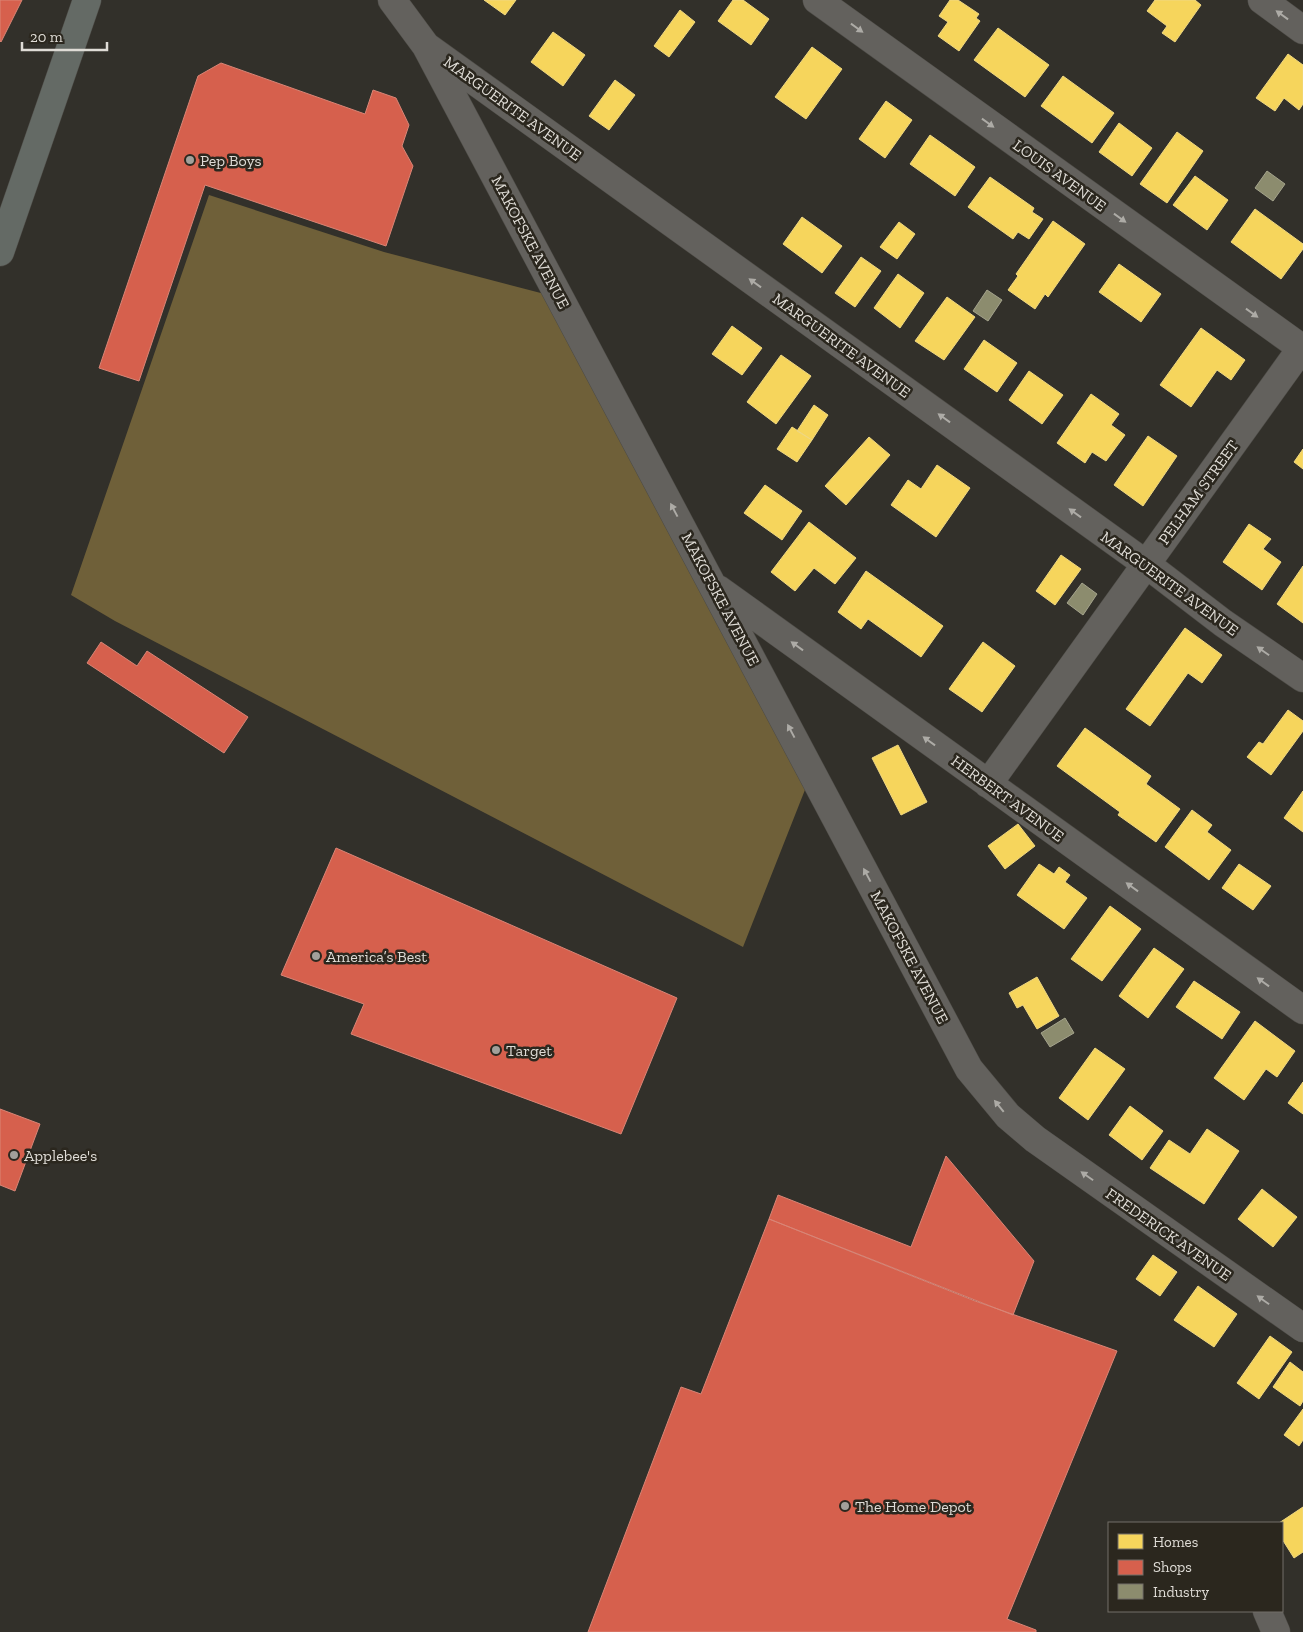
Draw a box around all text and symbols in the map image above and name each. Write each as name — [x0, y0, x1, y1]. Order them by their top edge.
one-way arrow — [1275, 10, 1289, 20]
scale bar — [22, 20, 108, 52]
one-way arrow — [850, 23, 863, 33]
text: 20 m — [30, 28, 63, 46]
street label: MARGUERITE AVENUE — [440, 52, 585, 165]
one-way arrow — [982, 118, 995, 128]
street label: LOUIS AVENUE — [1009, 135, 1110, 216]
place label: Pep Boys — [200, 151, 261, 170]
marker: Pep Boys — [184, 154, 196, 166]
street label: MAKOFSKE AVENUE — [487, 173, 574, 312]
one-way arrow — [1113, 213, 1127, 223]
one-way arrow — [749, 277, 762, 288]
street label: MARGUERITE AVENUE — [769, 289, 914, 402]
one-way arrow — [1245, 308, 1259, 318]
one-way arrow — [937, 414, 950, 424]
street label: PELHAM STREET — [1154, 436, 1243, 548]
one-way arrow — [670, 503, 678, 517]
one-way arrow — [1068, 508, 1082, 518]
street label: MARGUERITE AVENUE — [1097, 527, 1242, 640]
street label: MAKOFSKE AVENUE — [677, 530, 764, 669]
one-way arrow — [791, 640, 804, 651]
one-way arrow — [1256, 646, 1270, 656]
one-way arrow — [787, 724, 795, 738]
one-way arrow — [922, 736, 936, 746]
street label: HERBERT AVENUE — [948, 751, 1068, 846]
one-way arrow — [863, 867, 871, 882]
one-way arrow — [1125, 882, 1138, 892]
street label: MAKOFSKE AVENUE — [866, 888, 953, 1027]
place label: America’s Best — [326, 947, 427, 966]
marker: America’s Best — [310, 950, 322, 962]
one-way arrow — [1257, 977, 1270, 987]
place label: Target — [506, 1041, 552, 1060]
marker: Target — [490, 1044, 502, 1056]
one-way arrow — [994, 1100, 1005, 1113]
place label: Applebee's — [24, 1146, 97, 1165]
marker: Applebee's — [8, 1149, 20, 1161]
one-way arrow — [1081, 1171, 1094, 1181]
street label: FREDERICK AVENUE — [1102, 1184, 1235, 1285]
one-way arrow — [1256, 1295, 1270, 1305]
place label: The Home Depot — [855, 1497, 972, 1516]
marker: The Home Depot — [839, 1500, 851, 1512]
legend — [1108, 1522, 1283, 1612]
text: Homes — [1153, 1533, 1198, 1551]
text: Shops — [1153, 1558, 1192, 1576]
text: Industry — [1153, 1583, 1210, 1601]

